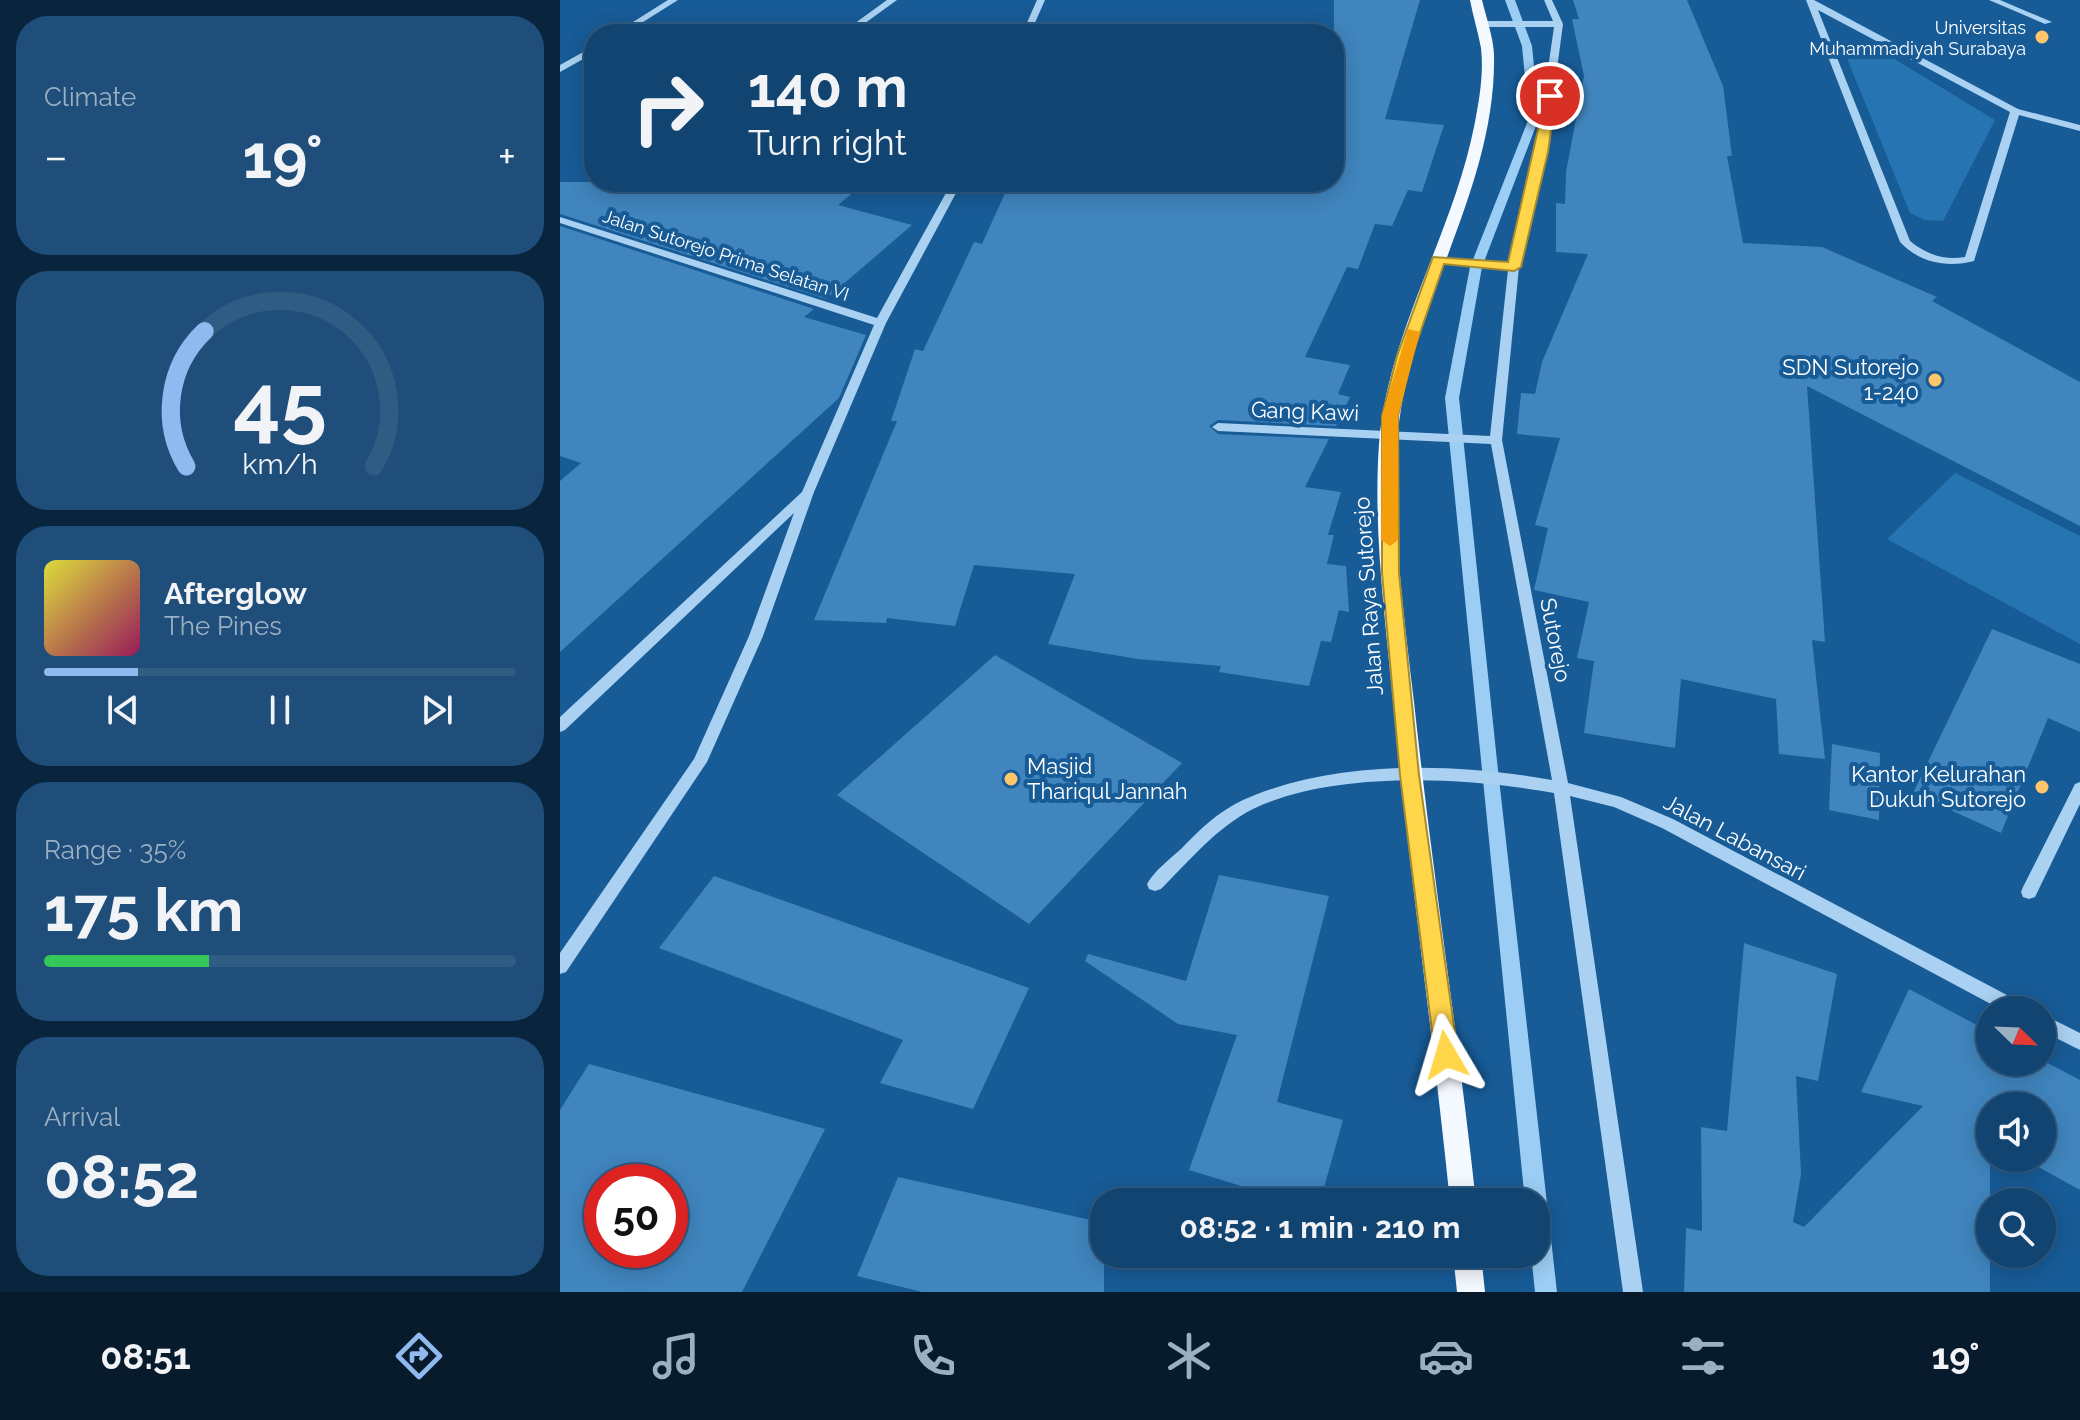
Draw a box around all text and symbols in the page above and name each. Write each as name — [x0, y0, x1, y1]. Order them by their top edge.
place label: Universitas Muhammadiyah Surabaya — [1809, 17, 2026, 59]
marker: Universitas Muhammadiyah Surabaya — [2033, 28, 2051, 46]
text: 140 m — [748, 54, 908, 120]
icon: right — [616, 56, 720, 160]
pin — [1516, 62, 1584, 130]
icon: arrive — [1528, 74, 1572, 118]
text: Climate — [44, 82, 136, 112]
text: Turn right — [748, 121, 907, 163]
text: 19° — [243, 122, 323, 192]
text: − — [44, 131, 68, 182]
text: + — [498, 131, 516, 182]
street label: Jalan Sutorejo Prima Selatan VI — [600, 205, 852, 305]
text: 45 — [233, 354, 327, 451]
place label: SDN Sutorejo 1-240 — [1782, 354, 1919, 405]
marker: SDN Sutorejo 1-240 — [1926, 371, 1944, 389]
street label: Gang Kawi — [1250, 396, 1360, 426]
text: km/h — [242, 447, 318, 481]
street label: Jalan Raya Sutorejo — [1348, 496, 1388, 696]
text: Afterglow — [164, 576, 307, 611]
street label: Sutorejo — [1535, 596, 1577, 684]
text: The Pines — [164, 611, 282, 641]
icon: previous — [101, 688, 145, 732]
icon: pause — [258, 688, 302, 732]
icon: next — [415, 688, 459, 732]
place label: Masjid Thariqul Jannah — [1027, 753, 1188, 804]
place label: Kantor Kelurahan Dukuh Sutorejo — [1851, 761, 2026, 812]
marker: Masjid Thariqul Jannah — [1002, 770, 1020, 788]
marker: Kantor Kelurahan Dukuh Sutorejo — [2033, 778, 2051, 796]
street label: Jalan Labansari — [1660, 789, 1810, 885]
text: Range · 35% — [44, 835, 186, 865]
text: 175 km — [44, 875, 243, 945]
north arrow — [1976, 996, 2056, 1076]
map controls — [1976, 996, 2056, 1268]
position arrow — [1404, 1013, 1488, 1097]
button: sound — [1976, 1092, 2056, 1172]
text: Arrival — [44, 1102, 120, 1132]
text: 08:52 — [44, 1142, 199, 1212]
speed limit sign: 50 — [584, 1164, 688, 1268]
button: search — [1976, 1188, 2056, 1268]
text: 08:52 · 1 min · 210 m — [1180, 1210, 1460, 1245]
icon: directions — [391, 1328, 447, 1384]
icon: music — [648, 1328, 704, 1384]
icon: phone — [905, 1328, 961, 1384]
icon: climate — [1161, 1328, 1217, 1384]
icon: car — [1418, 1328, 1474, 1384]
icon: filters — [1675, 1328, 1731, 1384]
text: 08:51 — [100, 1335, 191, 1377]
text: 19° — [1931, 1335, 1980, 1377]

